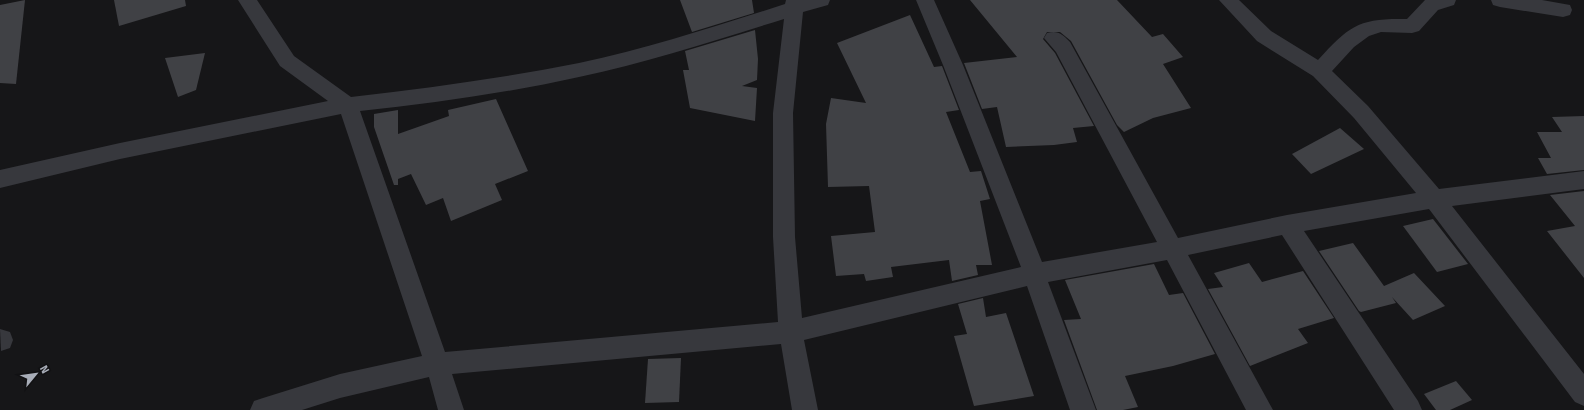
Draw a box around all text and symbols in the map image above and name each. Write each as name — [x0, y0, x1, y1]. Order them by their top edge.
north arrow — [16, 354, 56, 394]
text: N — [37, 363, 52, 376]

